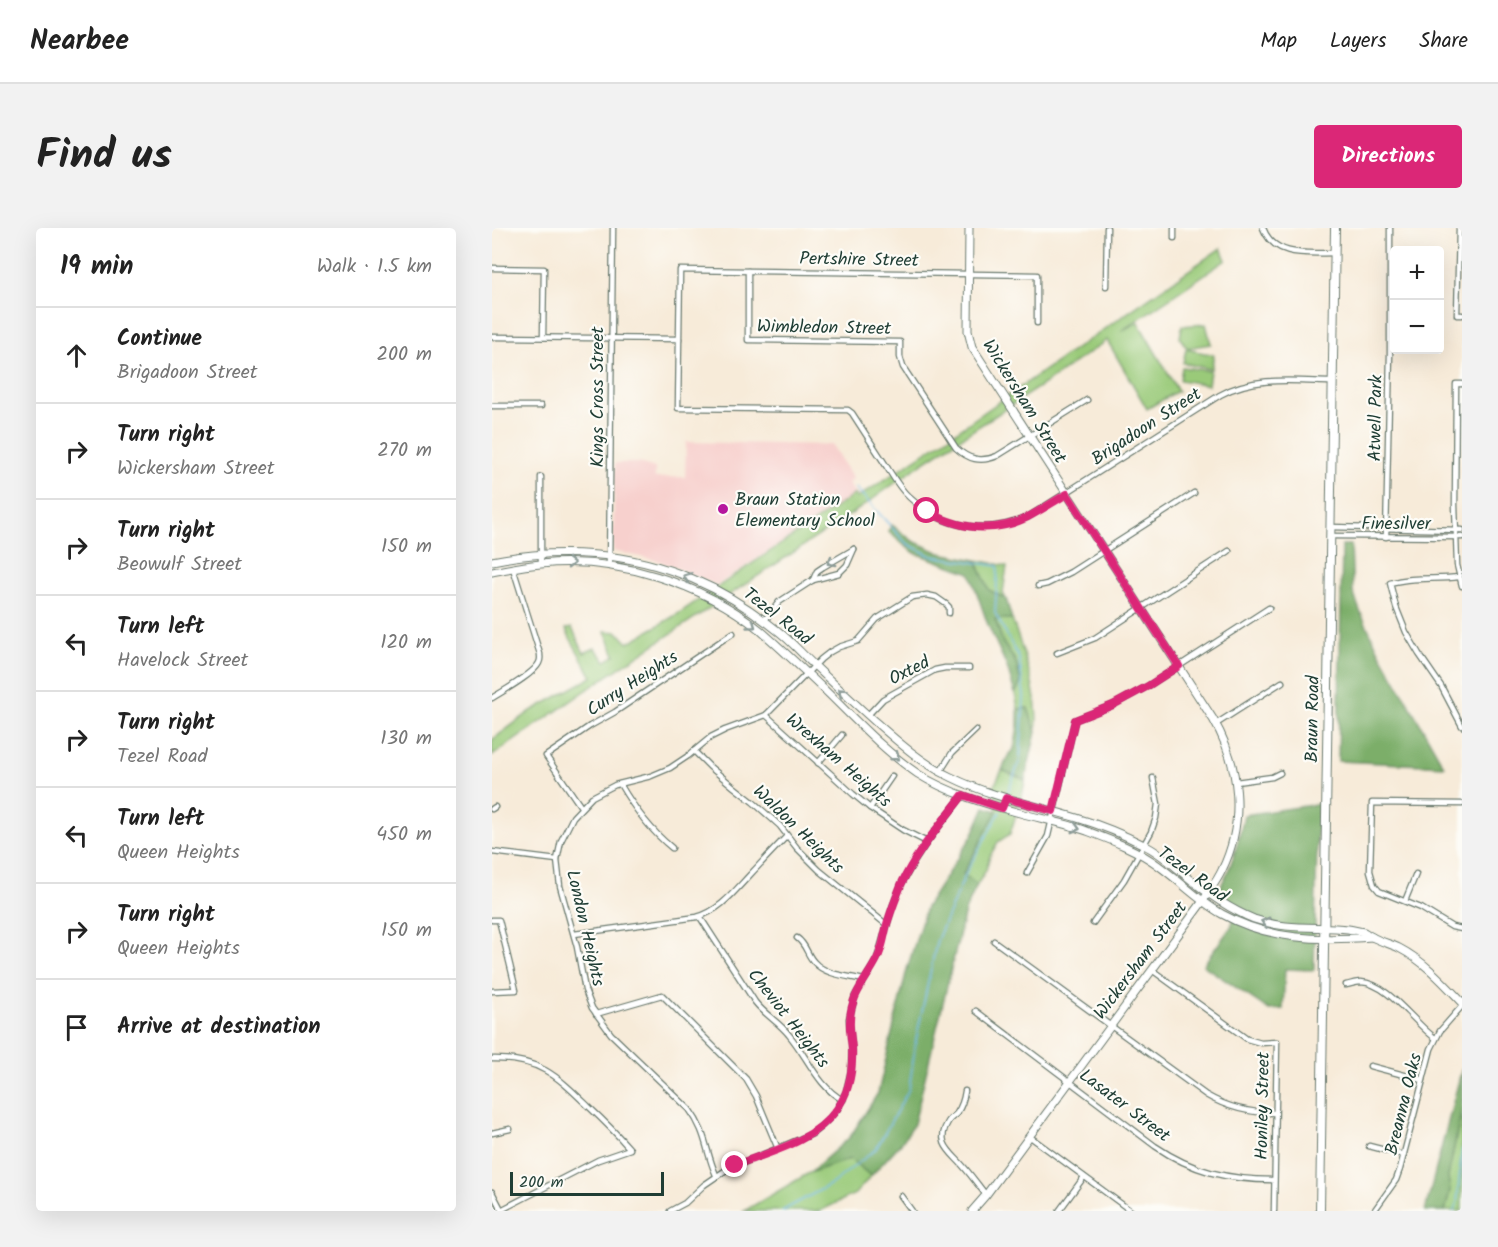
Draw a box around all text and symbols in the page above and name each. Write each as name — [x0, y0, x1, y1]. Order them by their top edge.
text: Nearbee — [30, 19, 129, 64]
text: Map — [1260, 25, 1297, 58]
text: Layers — [1330, 25, 1386, 58]
text: Share — [1419, 25, 1468, 58]
text: Find us — [36, 123, 172, 190]
button: Directions — [1314, 125, 1462, 188]
street label: Pertshire Street — [799, 245, 920, 276]
text: 19 min — [60, 246, 133, 288]
map controls — [1390, 246, 1444, 354]
button: + — [1390, 246, 1444, 300]
text: Walk · 1.5 km — [317, 251, 432, 283]
button: − — [1390, 300, 1444, 354]
street label: Wimbledon Street — [757, 313, 892, 344]
text: Continue — [117, 322, 202, 357]
street label: Kings Cross Street — [584, 325, 613, 468]
street label: Wickersham Street — [974, 334, 1074, 470]
icon: ahead — [60, 339, 93, 372]
text: 200 m — [376, 339, 432, 371]
text: Brigadoon Street — [117, 357, 258, 389]
street label: Atwell Park — [1361, 374, 1392, 462]
street label: Brigadoon Street — [1086, 380, 1209, 474]
text: Turn right — [117, 418, 215, 453]
icon: right — [60, 435, 93, 468]
text: 270 m — [377, 435, 432, 467]
text: Wickersham Street — [117, 453, 275, 485]
place label: Braun Station Elementary School — [735, 486, 876, 536]
route start — [913, 497, 939, 523]
marker: Braun Station Elementary School — [716, 502, 730, 516]
street label: Finesilver — [1361, 510, 1432, 539]
text: Turn right — [117, 514, 215, 549]
icon: right — [60, 531, 93, 564]
text: 150 m — [381, 531, 432, 563]
text: Beowulf Street — [117, 549, 242, 581]
one-way arrow — [827, 555, 837, 566]
one-way arrow — [566, 557, 575, 569]
one-way arrow — [682, 571, 692, 584]
street label: Tezel Road — [736, 581, 819, 654]
text: Turn left — [117, 610, 204, 645]
one-way arrow — [746, 618, 757, 629]
icon: left — [60, 627, 93, 660]
text: 120 m — [380, 627, 432, 659]
street label: Curry Heights — [581, 644, 685, 725]
text: Havelock Street — [117, 645, 248, 677]
street label: Oxted — [884, 648, 936, 694]
street label: Braun Road — [1298, 674, 1329, 763]
one-way arrow — [838, 688, 849, 699]
text: Turn right — [117, 706, 215, 741]
street label: Wrexham Heights — [778, 707, 898, 816]
icon: right — [60, 723, 93, 756]
text: 130 m — [380, 723, 432, 755]
text: Tezel Road — [117, 741, 208, 773]
one-way arrow — [889, 749, 900, 760]
street label: Waldon Heights — [745, 779, 851, 882]
text: Turn left — [117, 802, 204, 837]
icon: left — [60, 819, 93, 852]
text: 450 m — [376, 819, 432, 851]
one-way arrow — [1070, 821, 1081, 833]
text: Queen Heights — [117, 837, 240, 869]
street label: Tezel Road — [1151, 840, 1234, 911]
street label: London Heights — [557, 867, 612, 990]
street label: Wickersham Street — [1087, 895, 1196, 1026]
text: Turn right — [117, 898, 215, 933]
icon: right — [60, 915, 93, 948]
text: 150 m — [381, 915, 432, 947]
one-way arrow — [1261, 916, 1271, 929]
text: Queen Heights — [117, 933, 240, 965]
street label: Cheviot Heights — [739, 963, 836, 1075]
text: Arrive at destination — [117, 1010, 320, 1045]
icon: arrive — [60, 1011, 93, 1044]
street label: Breanna Oaks — [1378, 1050, 1431, 1159]
street label: Honiley Street — [1248, 1051, 1279, 1160]
street label: Lasater Street — [1072, 1062, 1177, 1151]
route end — [721, 1151, 747, 1177]
scale bar — [510, 1169, 664, 1196]
text: 200 m — [519, 1170, 563, 1195]

